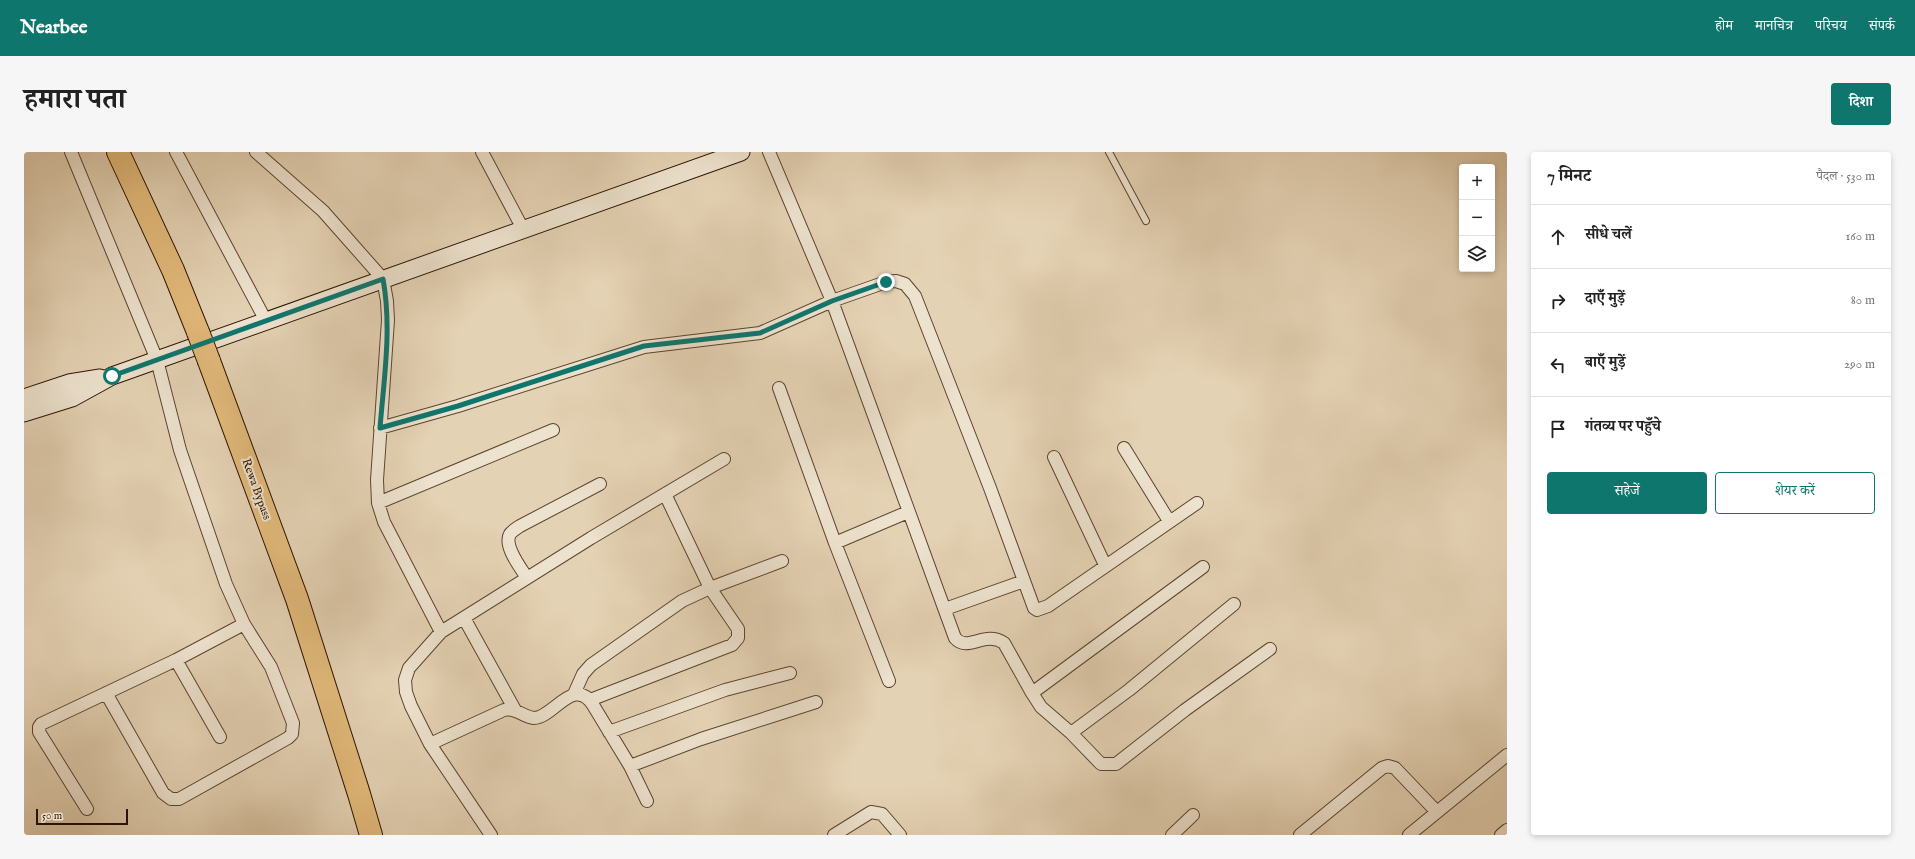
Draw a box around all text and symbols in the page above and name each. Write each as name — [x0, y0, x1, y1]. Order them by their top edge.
text: Nearbee — [20, 16, 87, 40]
text: होम — [1715, 17, 1733, 35]
text: मानचित्र — [1755, 17, 1793, 35]
text: परिचय — [1815, 17, 1847, 35]
text: संपर्क — [1869, 17, 1895, 35]
text: हमारा पता — [24, 83, 125, 118]
button: दिशा — [1831, 83, 1891, 125]
map controls — [1459, 164, 1495, 272]
button: + — [1459, 164, 1495, 200]
text: 7 मिनट — [1547, 166, 1591, 187]
text: पैदल · 530 m — [1816, 168, 1875, 185]
button: − — [1459, 200, 1495, 236]
text: सीधे चलें — [1585, 225, 1632, 244]
icon: ahead — [1547, 226, 1569, 248]
text: 160 m — [1845, 228, 1875, 245]
button: layers — [1459, 236, 1495, 272]
route end — [877, 273, 895, 291]
text: दाएँ मुड़ें — [1585, 289, 1625, 308]
icon: right — [1547, 290, 1569, 312]
text: 80 m — [1851, 292, 1875, 309]
text: बाएँ मुड़ें — [1585, 353, 1625, 372]
icon: left — [1547, 354, 1569, 376]
text: 290 m — [1844, 356, 1875, 373]
route start — [103, 367, 121, 385]
text: गंतव्य पर पहुँचे — [1585, 417, 1661, 436]
icon: arrive — [1547, 418, 1569, 440]
street label: Rewa Bypass — [238, 456, 275, 522]
button: सहेजें — [1547, 472, 1707, 514]
button: शेयर करें — [1715, 472, 1875, 514]
scale bar — [36, 807, 128, 826]
text: 50 m — [42, 809, 62, 823]

